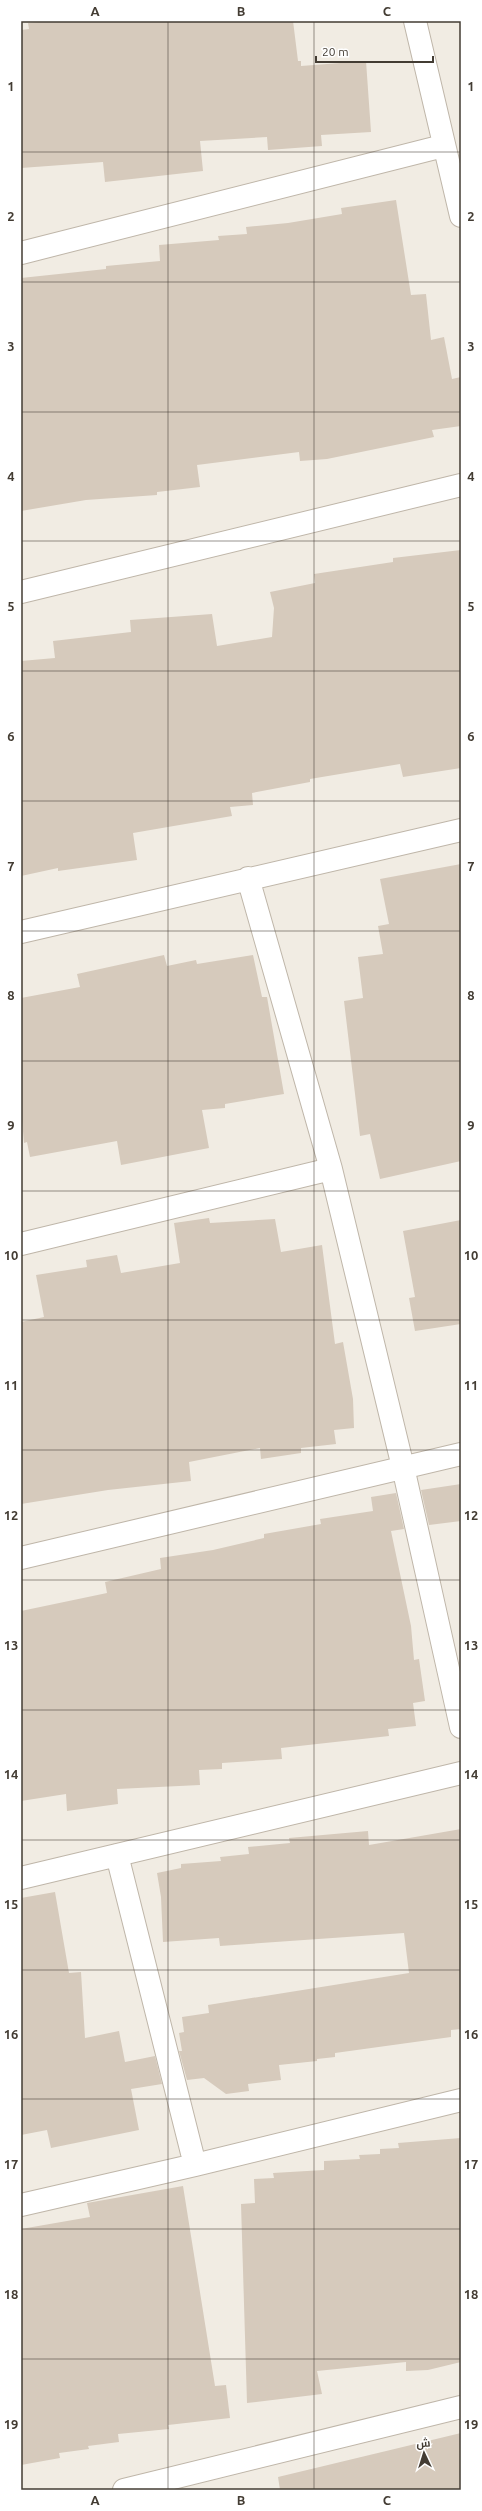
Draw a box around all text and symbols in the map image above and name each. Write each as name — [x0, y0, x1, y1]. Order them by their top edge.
text: A — [90, 4, 100, 18]
text: B — [237, 4, 246, 18]
text: C — [383, 4, 392, 18]
scale bar — [316, 38, 433, 64]
text: 20 m — [322, 45, 349, 58]
text: 1 — [7, 79, 15, 93]
text: 1 — [467, 79, 475, 93]
text: 2 — [7, 209, 15, 223]
text: 2 — [467, 209, 475, 223]
text: 3 — [7, 339, 15, 353]
text: 3 — [467, 339, 475, 353]
text: 4 — [7, 469, 15, 483]
text: 4 — [467, 469, 475, 483]
text: 5 — [7, 599, 15, 613]
text: 5 — [467, 599, 475, 613]
text: 6 — [7, 729, 15, 743]
text: 6 — [467, 729, 475, 743]
text: 7 — [7, 859, 15, 873]
text: 7 — [467, 859, 475, 873]
text: 8 — [7, 988, 15, 1002]
text: 8 — [467, 988, 475, 1002]
text: 9 — [7, 1118, 15, 1132]
text: 9 — [467, 1118, 475, 1132]
text: 10 — [4, 1248, 18, 1262]
text: 10 — [464, 1248, 478, 1262]
text: 11 — [4, 1378, 18, 1392]
text: 11 — [464, 1378, 478, 1392]
text: 12 — [4, 1508, 18, 1522]
text: 12 — [464, 1508, 478, 1522]
text: 13 — [4, 1638, 18, 1652]
text: 13 — [464, 1638, 478, 1652]
text: 14 — [4, 1767, 18, 1781]
text: 14 — [464, 1767, 478, 1781]
text: 15 — [4, 1897, 18, 1911]
text: 15 — [464, 1897, 478, 1911]
text: 16 — [4, 2027, 18, 2041]
text: 16 — [464, 2027, 478, 2041]
text: 17 — [4, 2157, 18, 2171]
text: 17 — [464, 2157, 478, 2171]
text: 18 — [4, 2287, 18, 2301]
text: 18 — [464, 2287, 478, 2301]
text: 19 — [4, 2417, 18, 2431]
text: 19 — [464, 2417, 478, 2431]
north arrow — [404, 2433, 444, 2473]
text: ش — [416, 2437, 431, 2450]
text: A — [90, 2493, 100, 2507]
text: B — [237, 2493, 246, 2507]
text: C — [383, 2493, 392, 2507]

